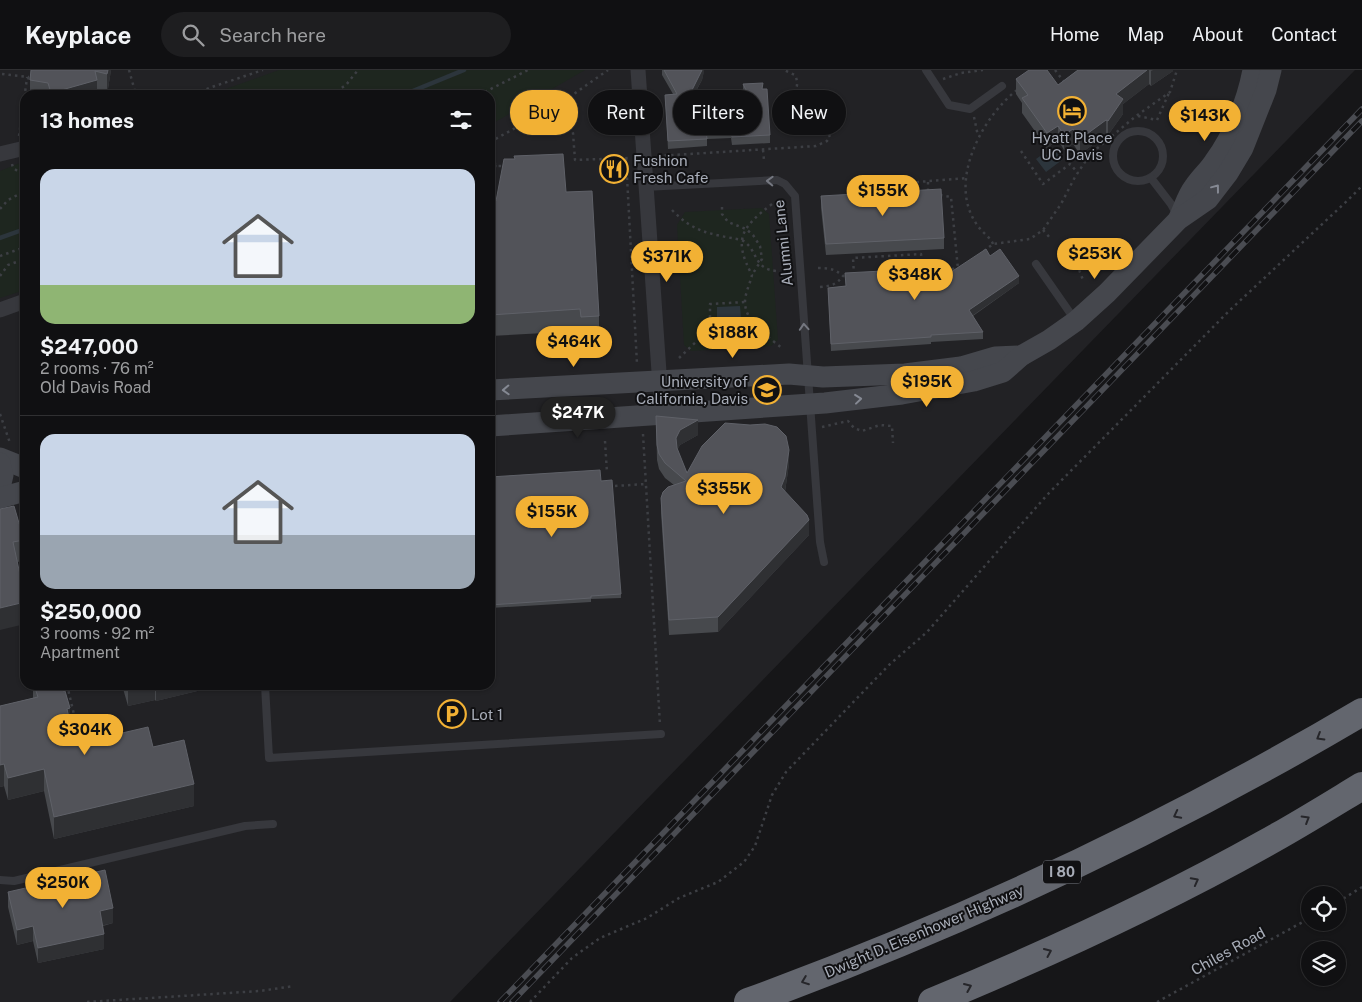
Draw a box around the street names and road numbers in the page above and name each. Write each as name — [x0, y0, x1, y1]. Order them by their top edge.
street label: Alumni Lane — [770, 199, 796, 287]
road number: I 80 — [1043, 860, 1081, 884]
street label: Dwight D. Eisenhower Highway — [822, 881, 1026, 981]
street label: Chiles Road — [1188, 924, 1268, 978]

